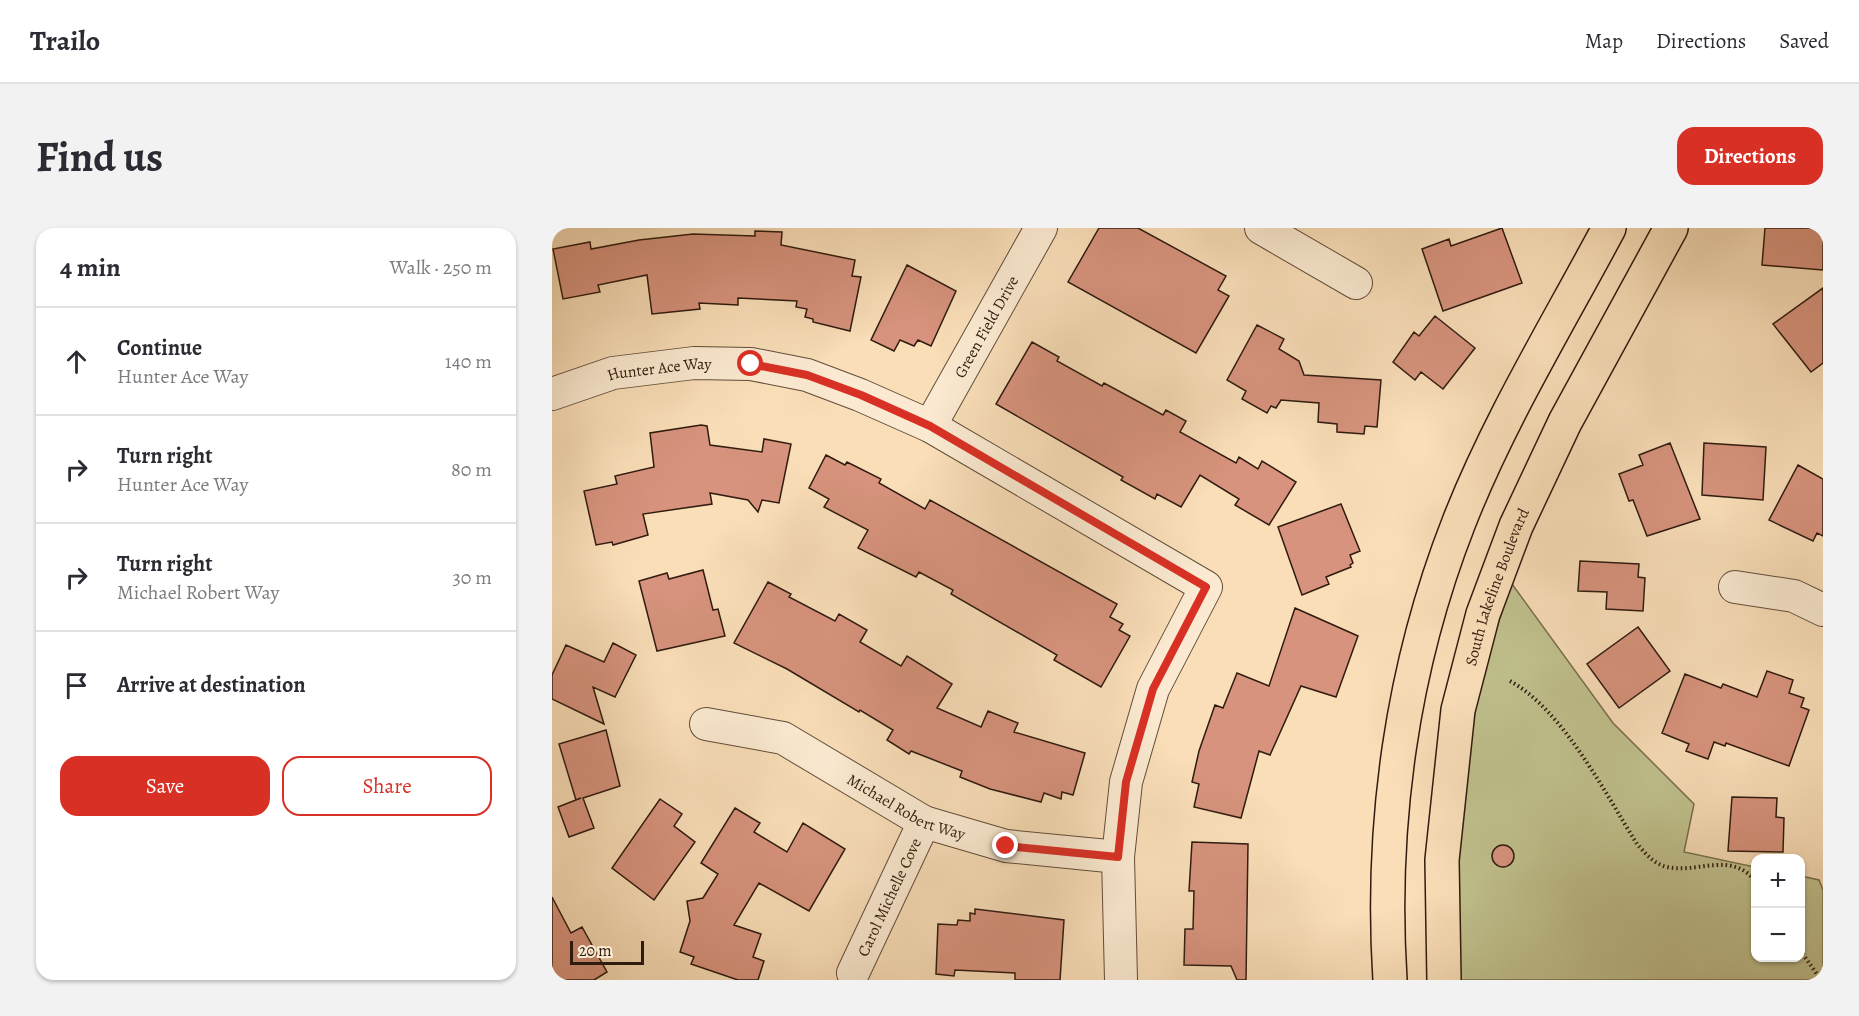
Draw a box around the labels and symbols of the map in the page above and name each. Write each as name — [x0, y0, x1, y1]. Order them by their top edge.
street label: Green Field Drive — [949, 272, 1024, 382]
route start — [737, 350, 763, 376]
street label: Hunter Ace Way — [604, 353, 713, 386]
street label: South Lakeline Boulevard — [1460, 504, 1535, 668]
street label: Michael Robert Way — [843, 769, 969, 846]
route end — [992, 832, 1018, 858]
street label: Carol Michelle Cove — [852, 835, 927, 960]
scale bar — [570, 938, 644, 966]

